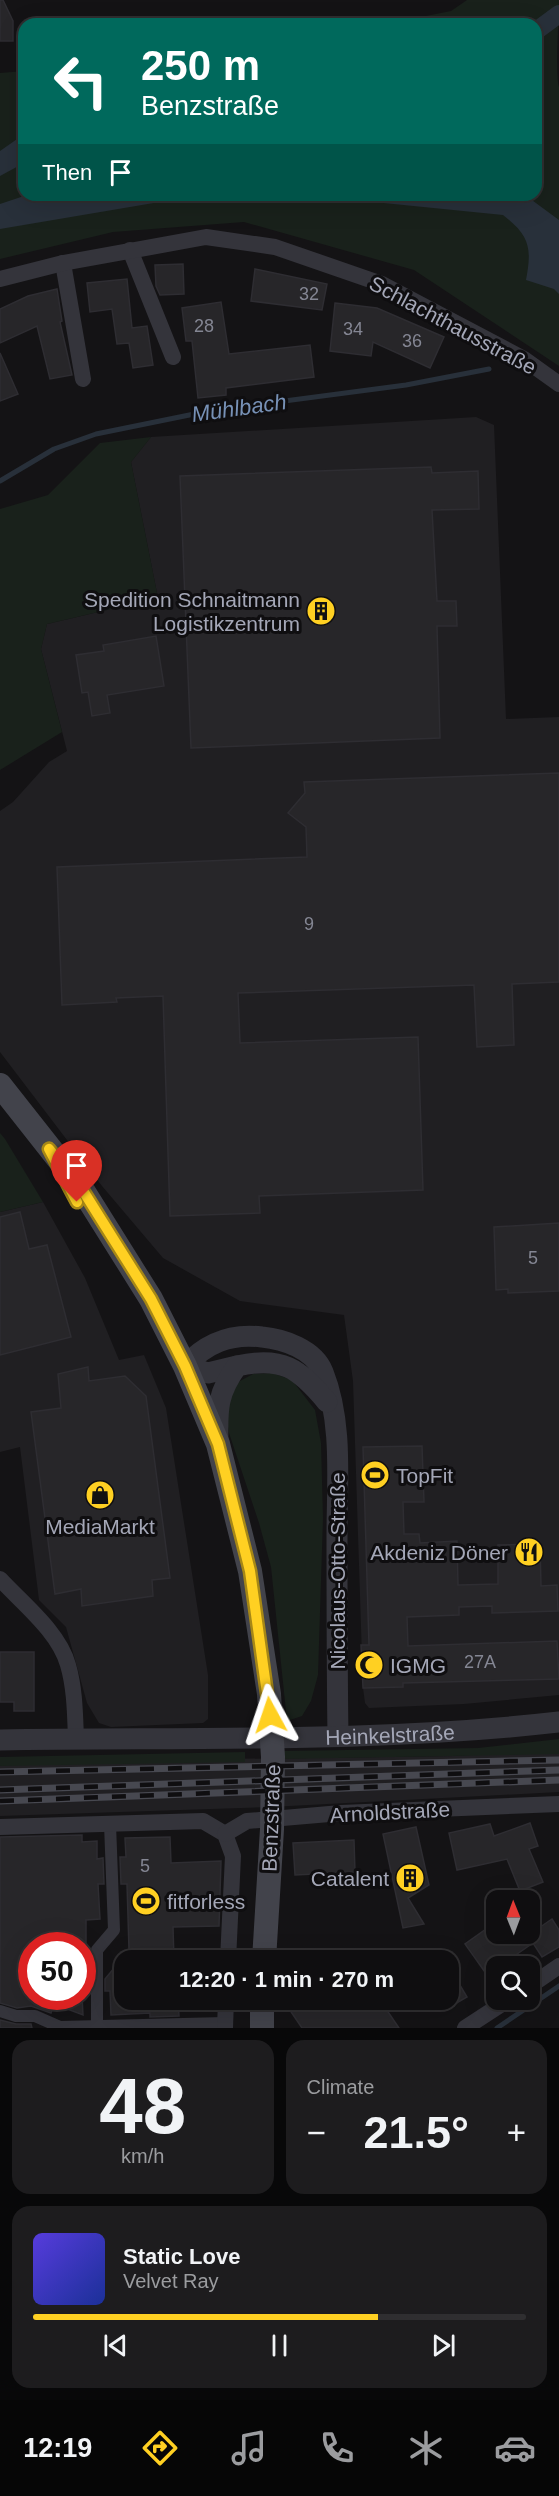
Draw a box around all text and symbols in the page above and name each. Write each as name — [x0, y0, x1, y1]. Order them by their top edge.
icon: left — [42, 42, 120, 120]
text: 250 m — [141, 42, 260, 89]
text: Benzstraße — [141, 91, 279, 121]
icon: arrive — [104, 156, 137, 189]
text: Then — [42, 160, 92, 185]
street label: Schlachthausstraße — [366, 271, 540, 379]
house number: 32 — [299, 284, 319, 304]
house number: 28 — [194, 316, 214, 336]
house number: 34 — [343, 319, 363, 339]
house number: 36 — [402, 331, 422, 351]
water label: Mühlbach — [190, 389, 288, 427]
place label: Spedition Schnaitmann Logistikzentrum — [84, 588, 300, 635]
building icon: Spedition Schnaitmann Logistikzentrum — [305, 595, 337, 627]
house number: 9 — [304, 914, 314, 934]
pin — [51, 1140, 102, 1202]
icon: arrive — [60, 1149, 93, 1182]
house number: 5 — [528, 1248, 538, 1268]
sports icon: TopFit — [359, 1459, 391, 1491]
place label: TopFit — [396, 1464, 453, 1487]
street label: Nicolaus-Otto-Straße — [326, 1472, 349, 1670]
shop icon: MediaMarkt — [84, 1479, 116, 1511]
place label: MediaMarkt — [45, 1515, 155, 1538]
restaurant icon: Akdeniz Döner — [513, 1536, 545, 1568]
place label: Akdeniz Döner — [370, 1541, 508, 1564]
mosque icon: IGMG — [353, 1649, 385, 1681]
house number: 27A — [464, 1652, 496, 1672]
place label: IGMG — [390, 1654, 446, 1677]
position arrow — [238, 1683, 302, 1747]
street label: Heinkelstraße — [325, 1720, 455, 1748]
street label: Benzstraße — [258, 1764, 284, 1872]
street label: Arnoldstraße — [329, 1797, 451, 1827]
house number: 5 — [140, 1856, 150, 1876]
building icon: Catalent — [394, 1862, 426, 1894]
place label: Catalent — [311, 1867, 389, 1890]
sports icon: fitforless — [130, 1885, 162, 1917]
place label: fitforless — [167, 1890, 245, 1913]
north arrow — [486, 1890, 540, 1944]
map controls — [486, 1890, 540, 2010]
speed limit sign: 50 — [18, 1932, 96, 2010]
button: search — [486, 1956, 540, 2010]
text: 12:20 · 1 min · 270 m — [179, 1967, 394, 1992]
text: 48 — [99, 2062, 186, 2150]
text: Climate — [307, 2076, 374, 2098]
text: 21.5° — [363, 2107, 469, 2158]
text: − — [307, 2114, 326, 2151]
text: + — [507, 2114, 526, 2151]
text: km/h — [121, 2145, 164, 2167]
text: Static Love — [123, 2244, 240, 2269]
text: Velvet Ray — [123, 2270, 219, 2292]
icon: previous — [99, 2329, 132, 2362]
icon: pause — [263, 2329, 296, 2362]
icon: next — [427, 2329, 460, 2362]
icon: directions — [139, 2427, 181, 2469]
icon: music — [228, 2427, 270, 2469]
icon: phone — [316, 2427, 358, 2469]
icon: climate — [405, 2427, 447, 2469]
icon: car — [494, 2427, 536, 2469]
text: 12:19 — [23, 2433, 92, 2463]

